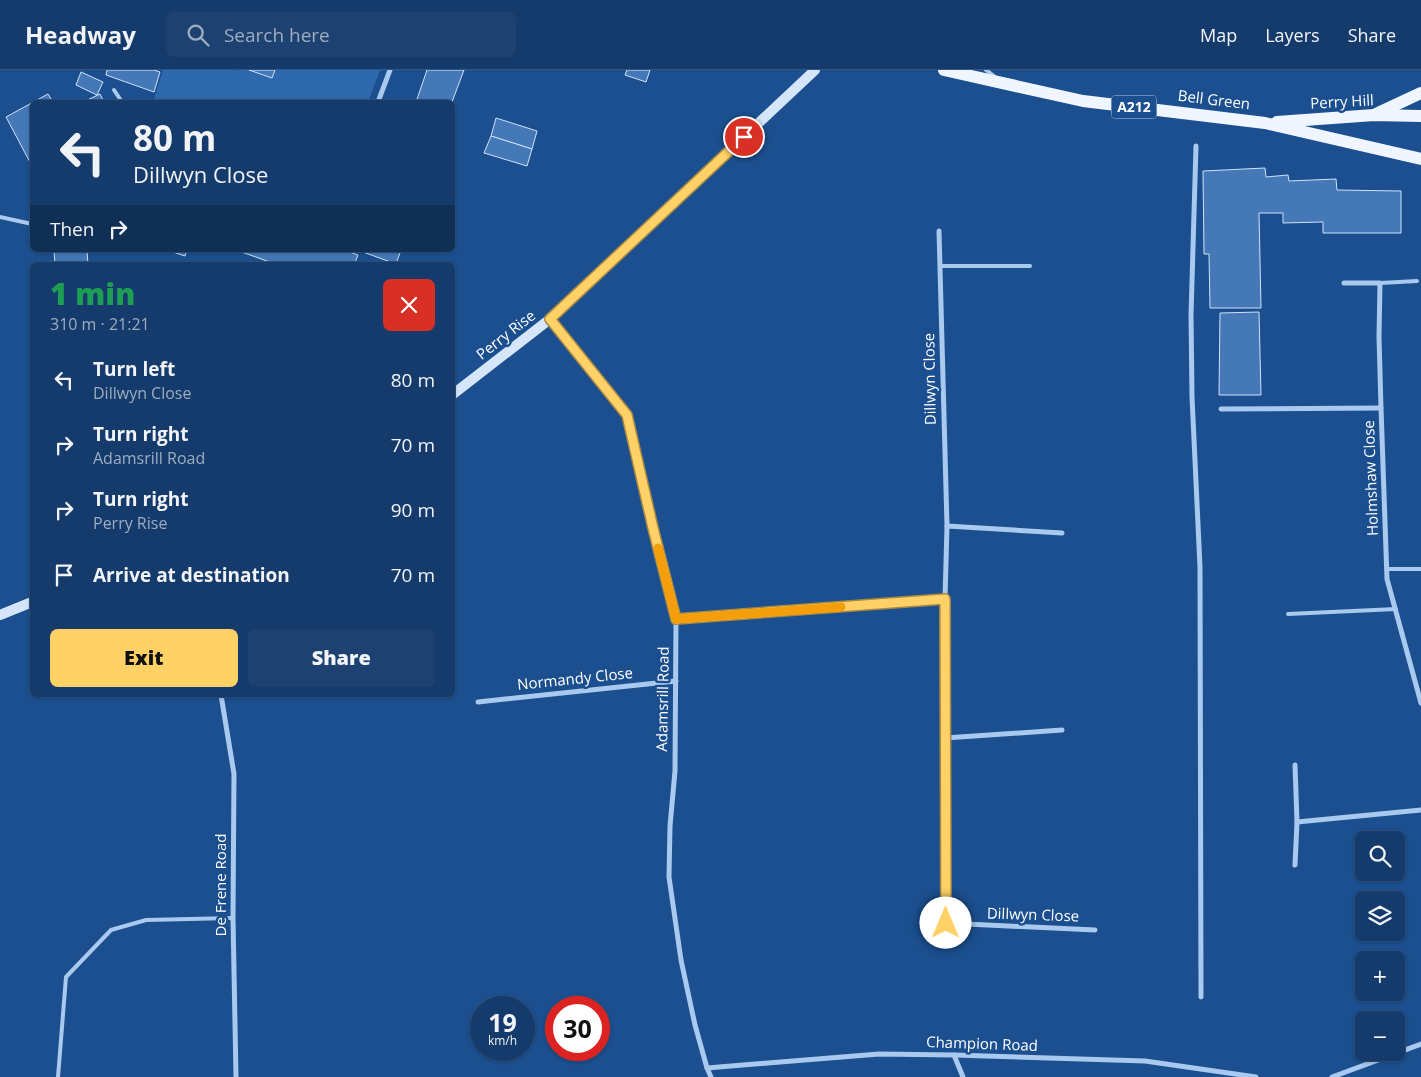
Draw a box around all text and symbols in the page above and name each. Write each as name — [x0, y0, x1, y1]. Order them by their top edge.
search box — [166, 12, 516, 57]
text: Headway — [25, 18, 136, 51]
icon: search — [184, 21, 212, 49]
text: Search here — [224, 22, 330, 48]
text: Map — [1200, 23, 1237, 47]
text: Layers — [1265, 23, 1320, 47]
text: Share — [1348, 23, 1396, 47]
street label: Bell Green — [1177, 85, 1251, 113]
street label: Perry Hill — [1310, 89, 1374, 113]
road number: A212 — [1112, 96, 1156, 118]
text: 80 m — [133, 114, 216, 161]
pin — [723, 116, 765, 158]
icon: left — [50, 120, 115, 185]
icon: arrive — [730, 123, 758, 151]
text: Dillwyn Close — [133, 159, 268, 189]
icon: right — [104, 215, 132, 243]
text: Then — [50, 216, 94, 242]
text: 1 min — [50, 273, 135, 314]
button: close — [383, 279, 435, 331]
street label: Perry Rise — [472, 305, 539, 364]
text: 310 m · 21:21 — [50, 313, 150, 335]
street label: Dillwyn Close — [918, 333, 940, 425]
text: Turn left — [93, 356, 175, 382]
icon: left — [50, 366, 78, 394]
text: 80 m — [391, 367, 435, 393]
text: Dillwyn Close — [93, 382, 191, 404]
street label: Holmshaw Close — [1358, 420, 1382, 536]
text: Turn right — [93, 421, 188, 447]
icon: right — [50, 431, 78, 459]
text: 70 m — [391, 432, 435, 458]
text: Adamsrill Road — [93, 447, 205, 469]
text: Turn right — [93, 486, 188, 512]
icon: right — [50, 496, 78, 524]
text: 90 m — [391, 497, 435, 523]
text: Perry Rise — [93, 512, 167, 534]
icon: arrive — [50, 561, 78, 589]
text: Arrive at destination — [93, 562, 290, 588]
text: 70 m — [391, 562, 435, 588]
button: Exit — [50, 629, 238, 687]
button: Share — [248, 629, 435, 687]
street label: Adamsrill Road — [651, 646, 673, 752]
street label: Normandy Close — [516, 662, 634, 694]
map controls — [1355, 831, 1405, 1061]
button: search — [1355, 831, 1405, 881]
street label: De Frene Road — [210, 834, 230, 936]
button: layers — [1355, 891, 1405, 941]
position arrow — [919, 896, 971, 948]
street label: Dillwyn Close — [987, 902, 1080, 926]
button: + — [1355, 951, 1405, 1001]
speed limit sign: 30 — [545, 996, 610, 1061]
text: 19 — [488, 1005, 517, 1039]
button: − — [1355, 1011, 1405, 1061]
street label: Champion Road — [926, 1031, 1038, 1055]
text: km/h — [488, 1032, 517, 1049]

